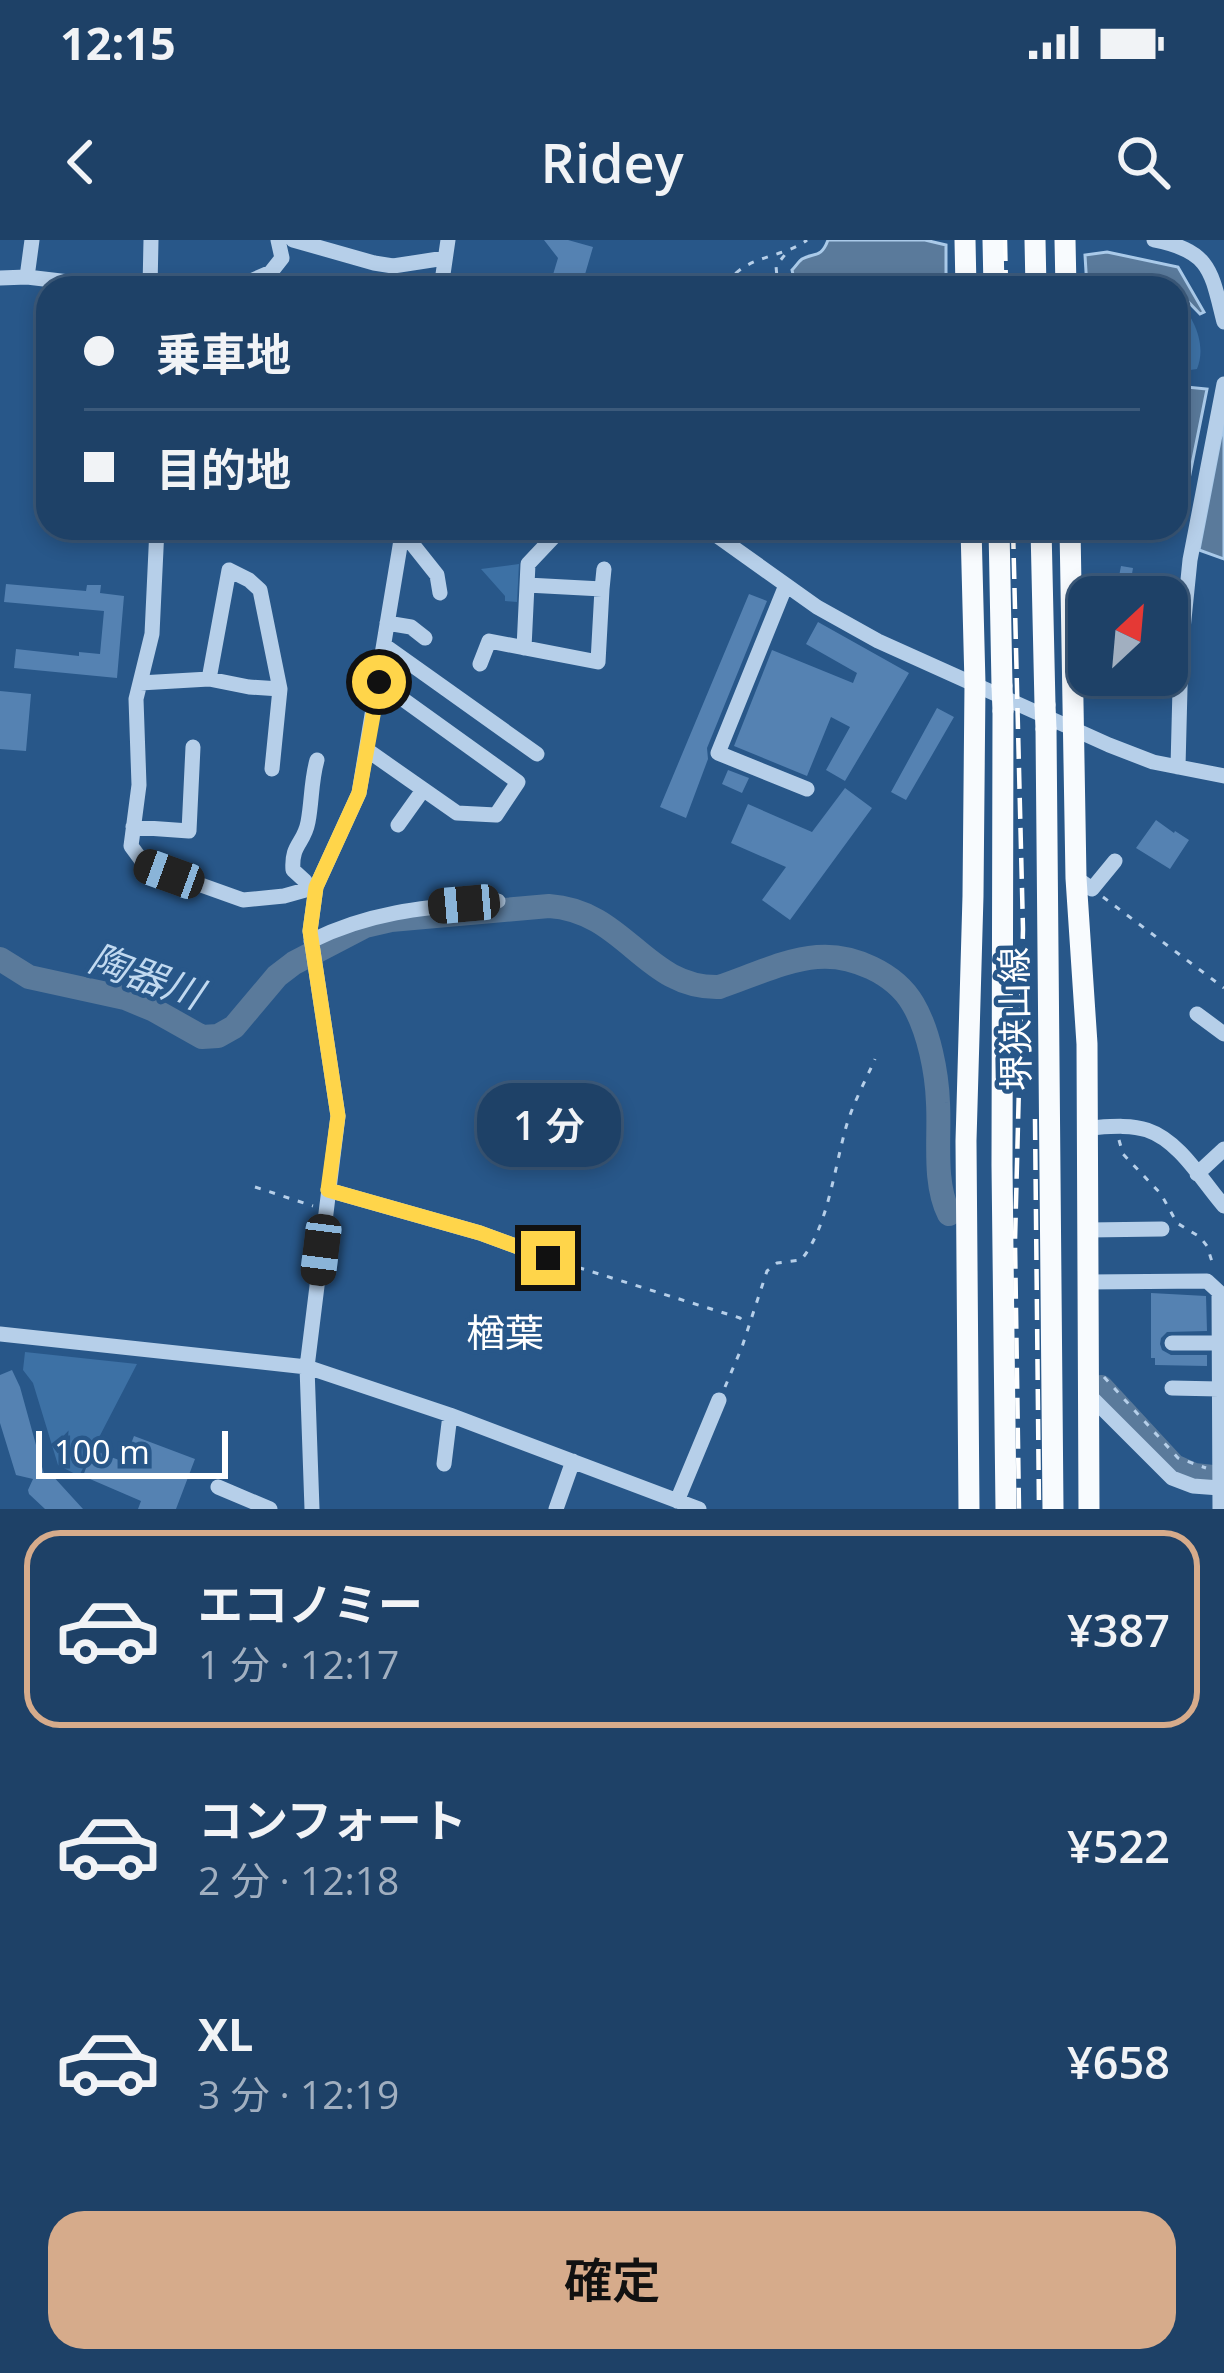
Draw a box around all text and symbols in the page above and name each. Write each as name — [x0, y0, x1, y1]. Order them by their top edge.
text: 12:15 — [60, 12, 176, 73]
text: Ridey — [540, 125, 684, 199]
icon: back — [48, 129, 114, 195]
icon: search — [1110, 129, 1176, 195]
text: 乗車地 — [156, 323, 291, 384]
text: 目的地 — [156, 438, 291, 499]
north arrow — [1068, 576, 1188, 696]
map controls — [1068, 576, 1188, 696]
route start — [352, 655, 406, 709]
car — [129, 845, 209, 903]
car — [427, 883, 501, 925]
water label: 陶器川 — [82, 930, 214, 1021]
street label: 堺狭山線 — [989, 947, 1040, 1091]
callout: 1 分 — [476, 1084, 620, 1168]
text: 1 分 — [513, 1098, 585, 1151]
car — [299, 1212, 343, 1288]
route end — [521, 1231, 575, 1285]
district label: 楢葉 — [466, 1305, 544, 1358]
scale bar — [36, 1425, 228, 1478]
text: 100 m — [54, 1429, 150, 1474]
text: エコノミー — [198, 1573, 423, 1634]
icon: car — [54, 1575, 162, 1683]
text: ¥387 — [1067, 1599, 1170, 1660]
text: 1 分 · 12:17 — [198, 1637, 399, 1690]
text: コンフォート — [198, 1789, 467, 1850]
icon: car — [54, 1791, 162, 1899]
text: ¥522 — [1067, 1815, 1170, 1876]
text: 2 分 · 12:18 — [198, 1853, 399, 1906]
text: XL — [198, 2003, 253, 2064]
icon: car — [54, 2007, 162, 2115]
text: ¥658 — [1067, 2031, 1170, 2092]
text: 3 分 · 12:19 — [198, 2067, 399, 2120]
button: 確定 — [48, 2211, 1176, 2349]

